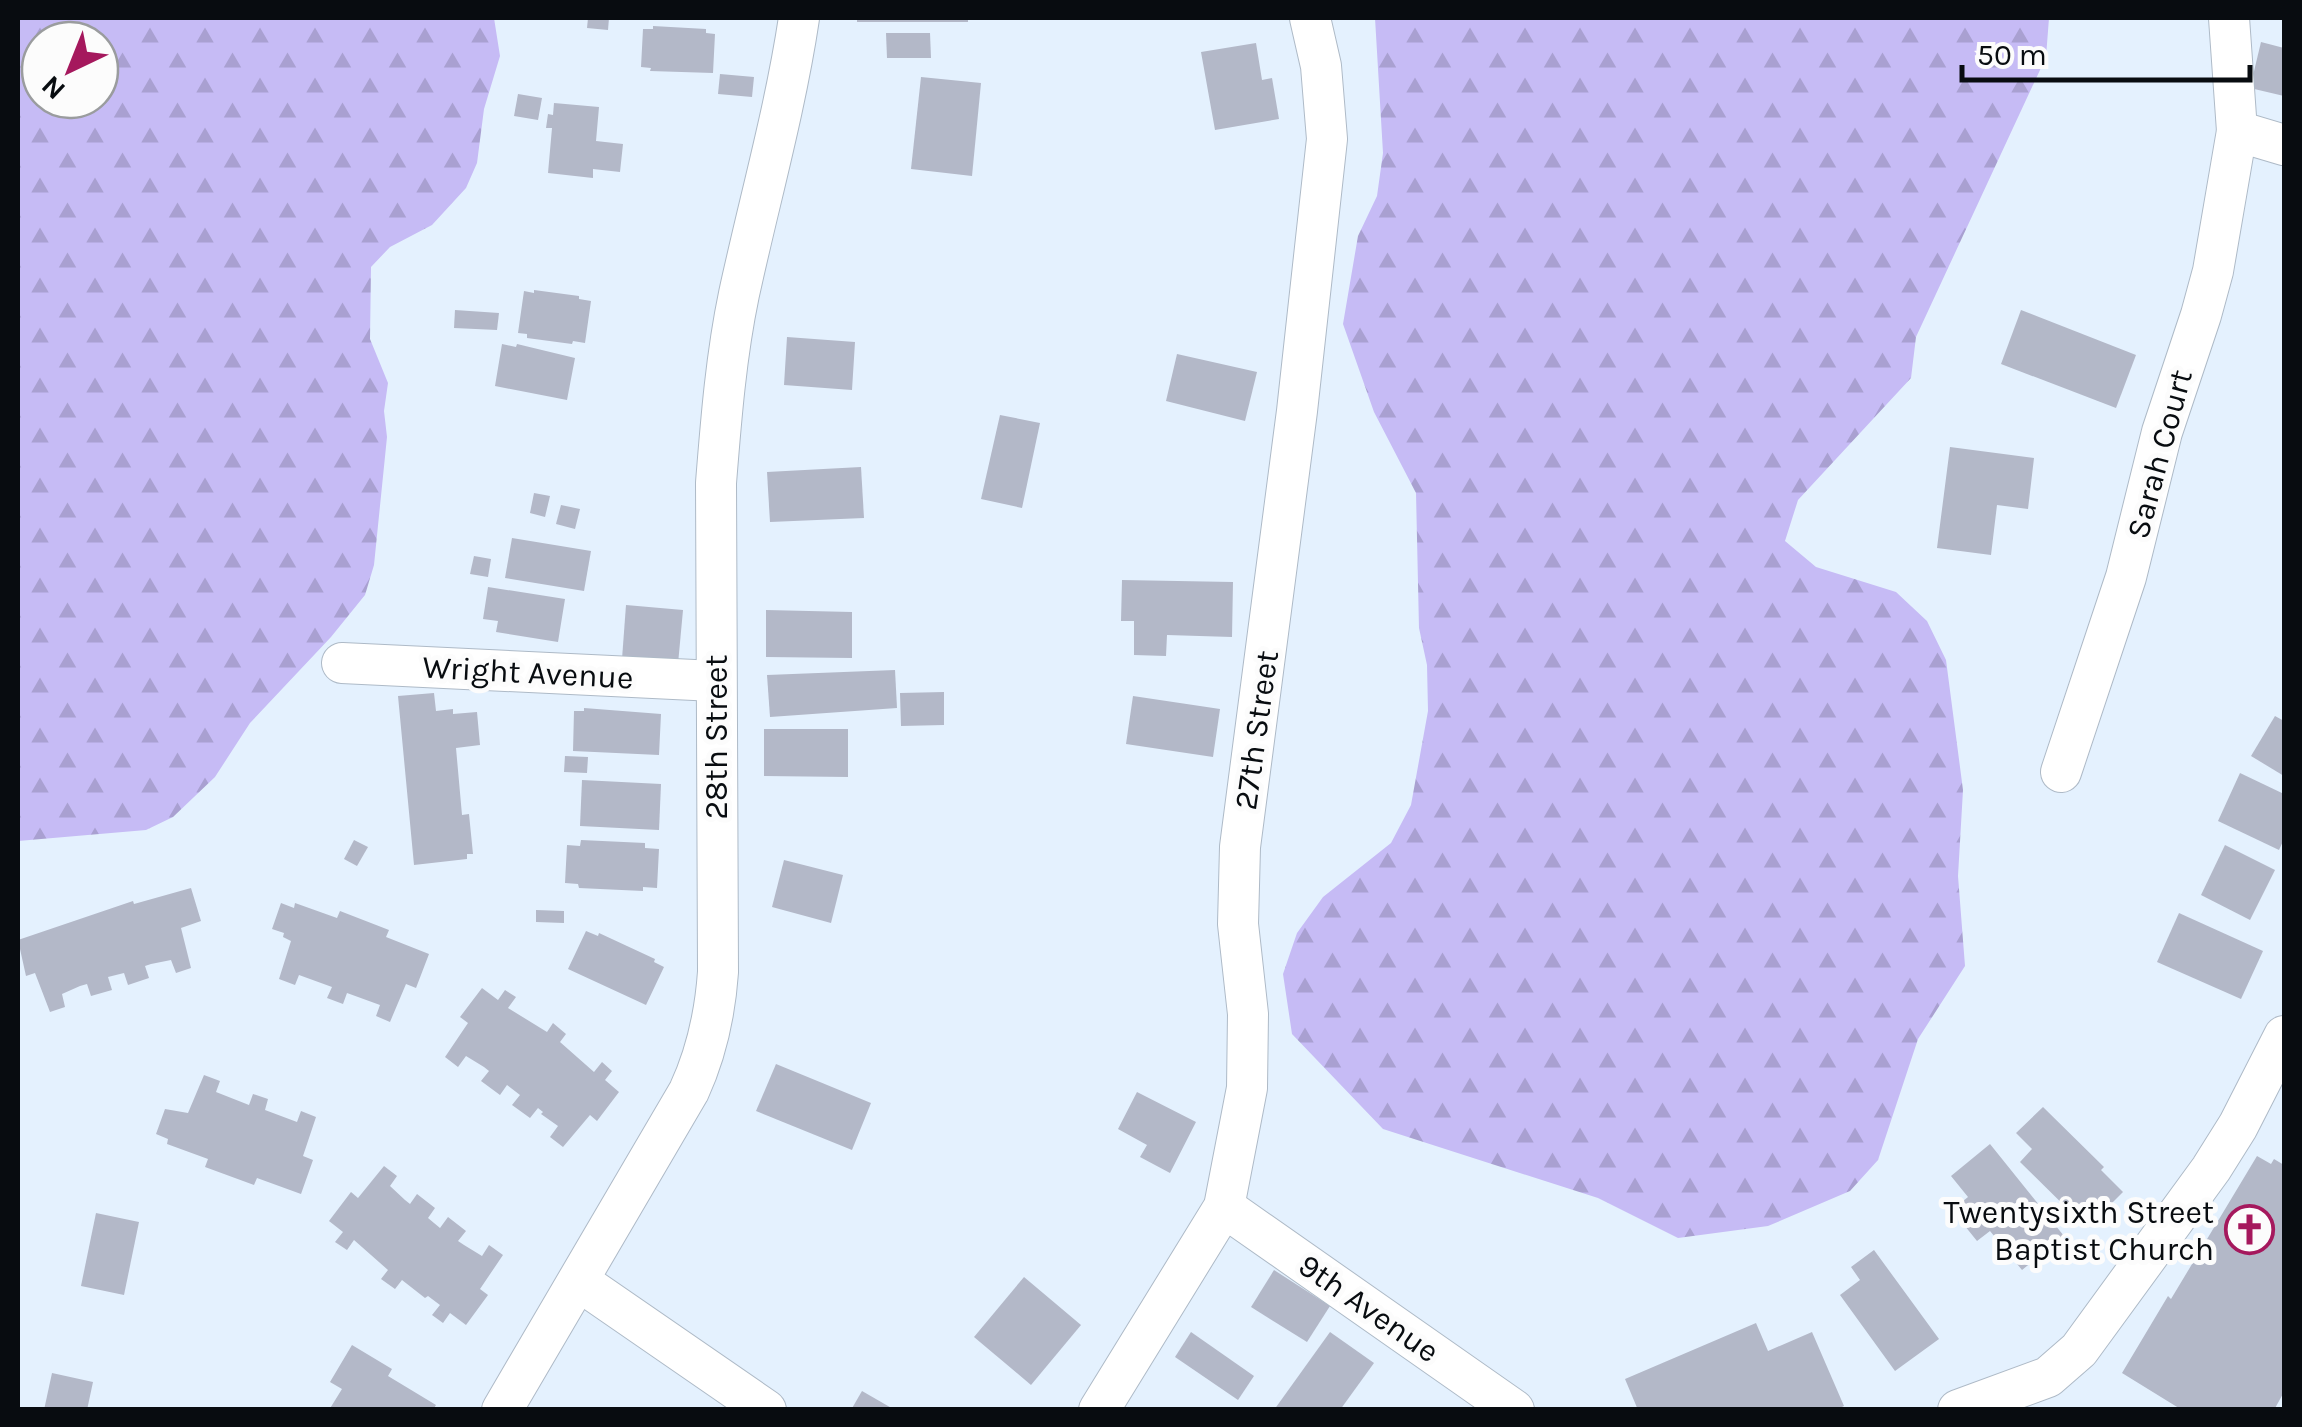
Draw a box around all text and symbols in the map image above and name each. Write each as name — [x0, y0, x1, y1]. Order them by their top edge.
north arrow — [20, 20, 120, 120]
scale bar — [1962, 20, 2250, 82]
text: 50 m — [1977, 37, 2047, 73]
text: N — [35, 69, 72, 107]
street label: Sarah Court — [2119, 366, 2200, 543]
street label: 27th Street — [1227, 648, 1286, 812]
street label: Wright Avenue — [422, 649, 634, 696]
street label: 28th Street — [698, 655, 735, 820]
place label: Twentysixth Street Baptist Church — [1943, 1194, 2214, 1268]
church icon: Twentysixth Street Baptist Church — [2223, 1204, 2275, 1256]
street label: 9th Avenue — [1291, 1247, 1446, 1370]

